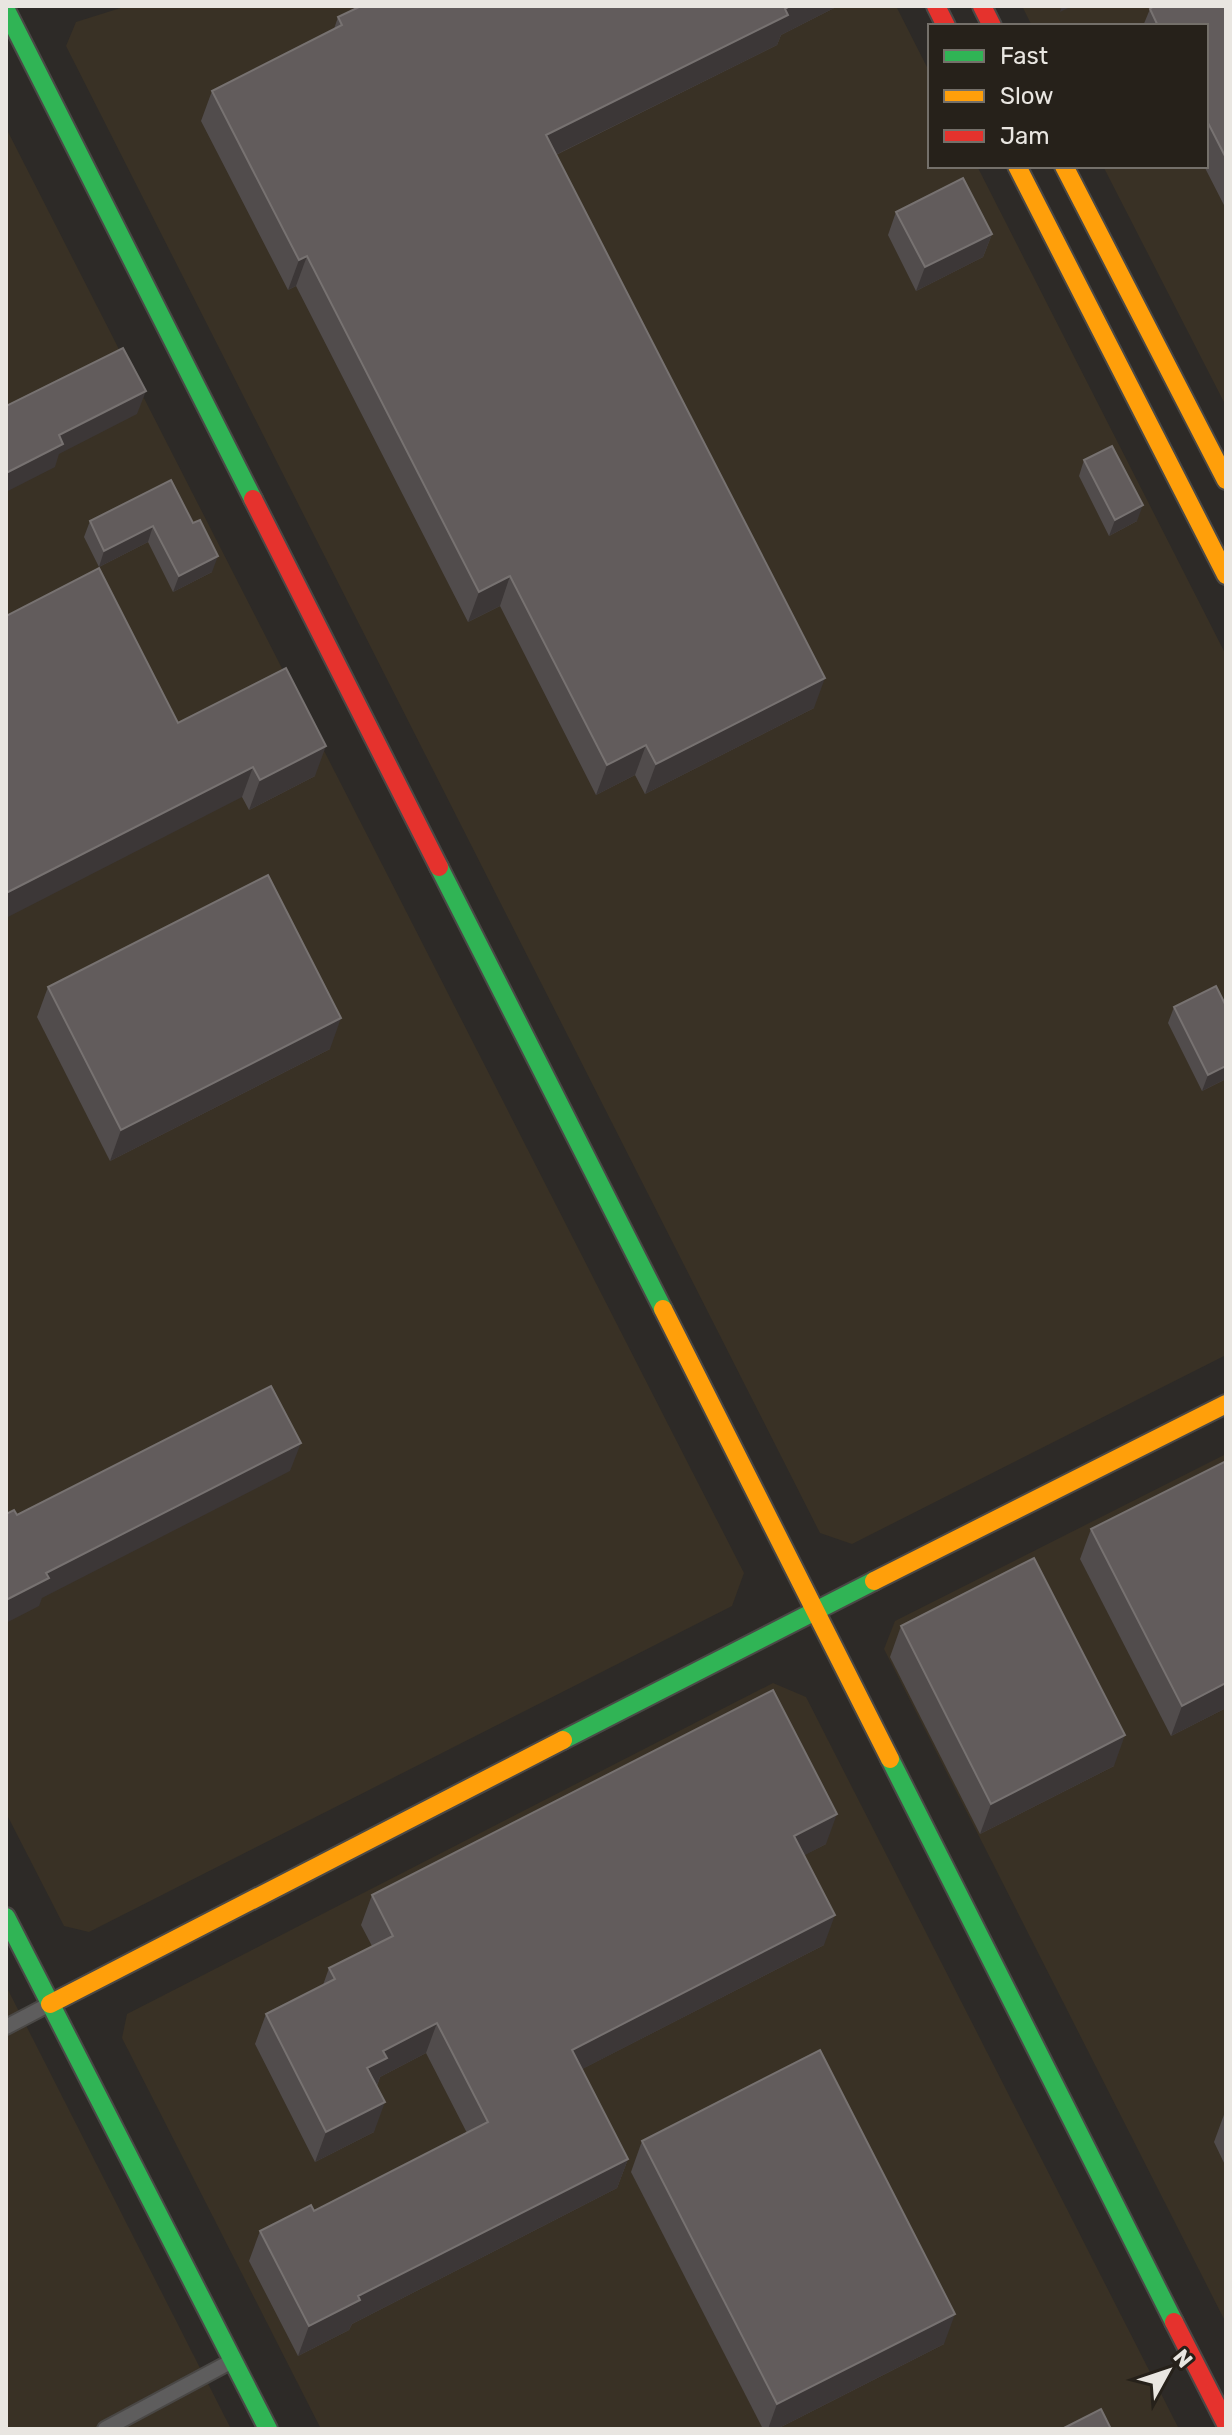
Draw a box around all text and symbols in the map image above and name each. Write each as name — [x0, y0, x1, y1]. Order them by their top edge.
legend — [928, 24, 1208, 168]
text: Fast — [1000, 42, 1048, 70]
text: Slow — [1000, 82, 1053, 110]
text: Jam — [1000, 122, 1050, 150]
north arrow — [1128, 2331, 1208, 2411]
text: N — [1168, 2344, 1198, 2373]

